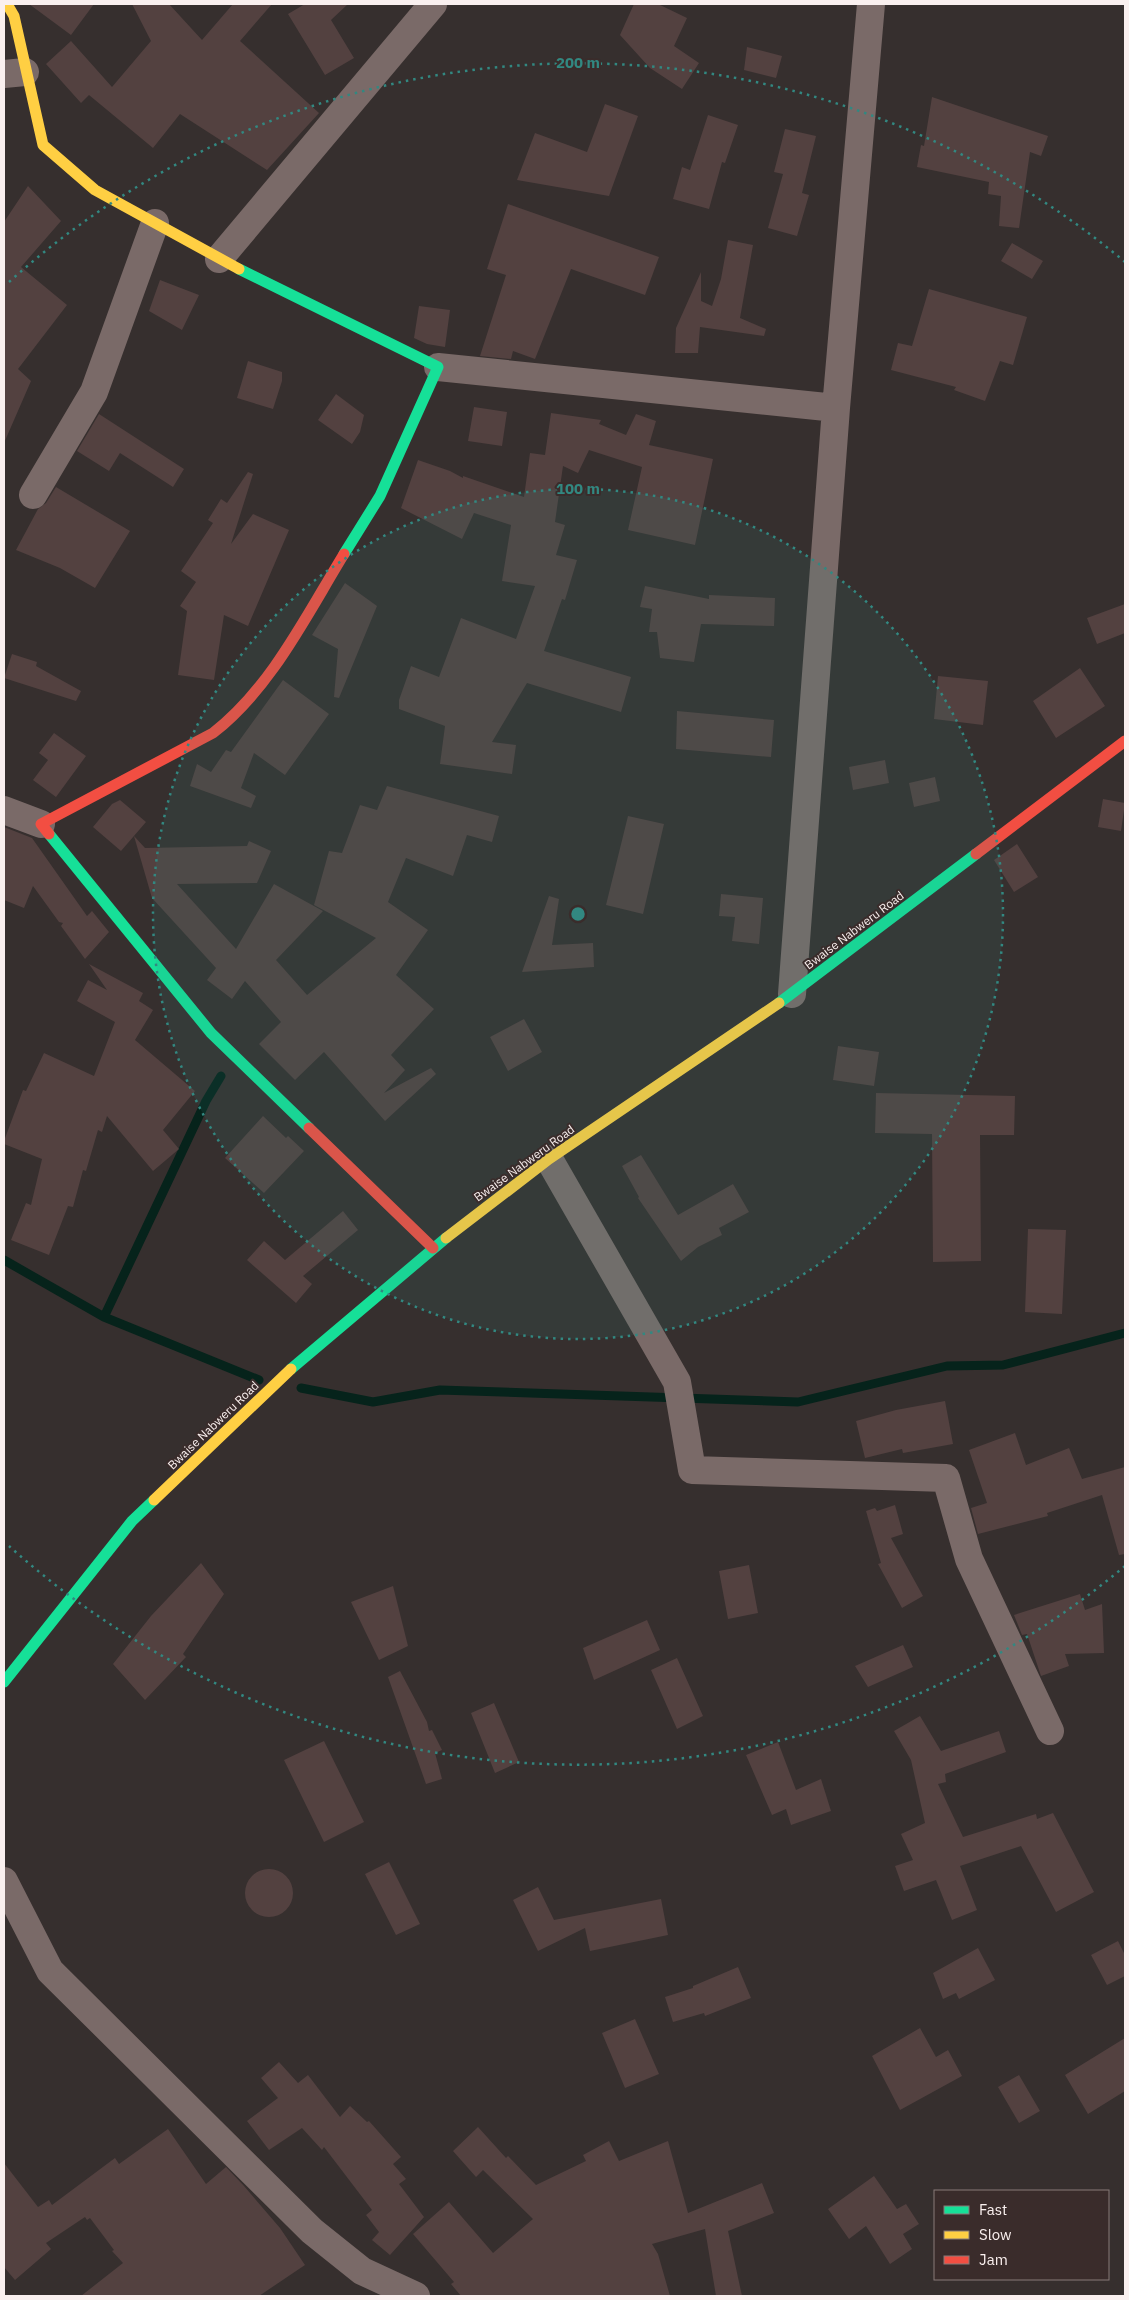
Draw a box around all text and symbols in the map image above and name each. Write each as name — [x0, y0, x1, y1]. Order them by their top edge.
text: 200 m — [556, 53, 600, 72]
text: 100 m — [556, 479, 600, 498]
street label: Bwaise Nabweru Road — [801, 888, 907, 972]
centre of rings — [569, 905, 587, 923]
street label: Bwaise Nabweru Road — [471, 1121, 577, 1205]
street label: Bwaise Nabweru Road — [164, 1378, 262, 1472]
legend — [934, 2190, 1109, 2280]
text: Fast — [979, 2200, 1007, 2219]
text: Slow — [979, 2225, 1012, 2244]
text: Jam — [979, 2250, 1008, 2269]

